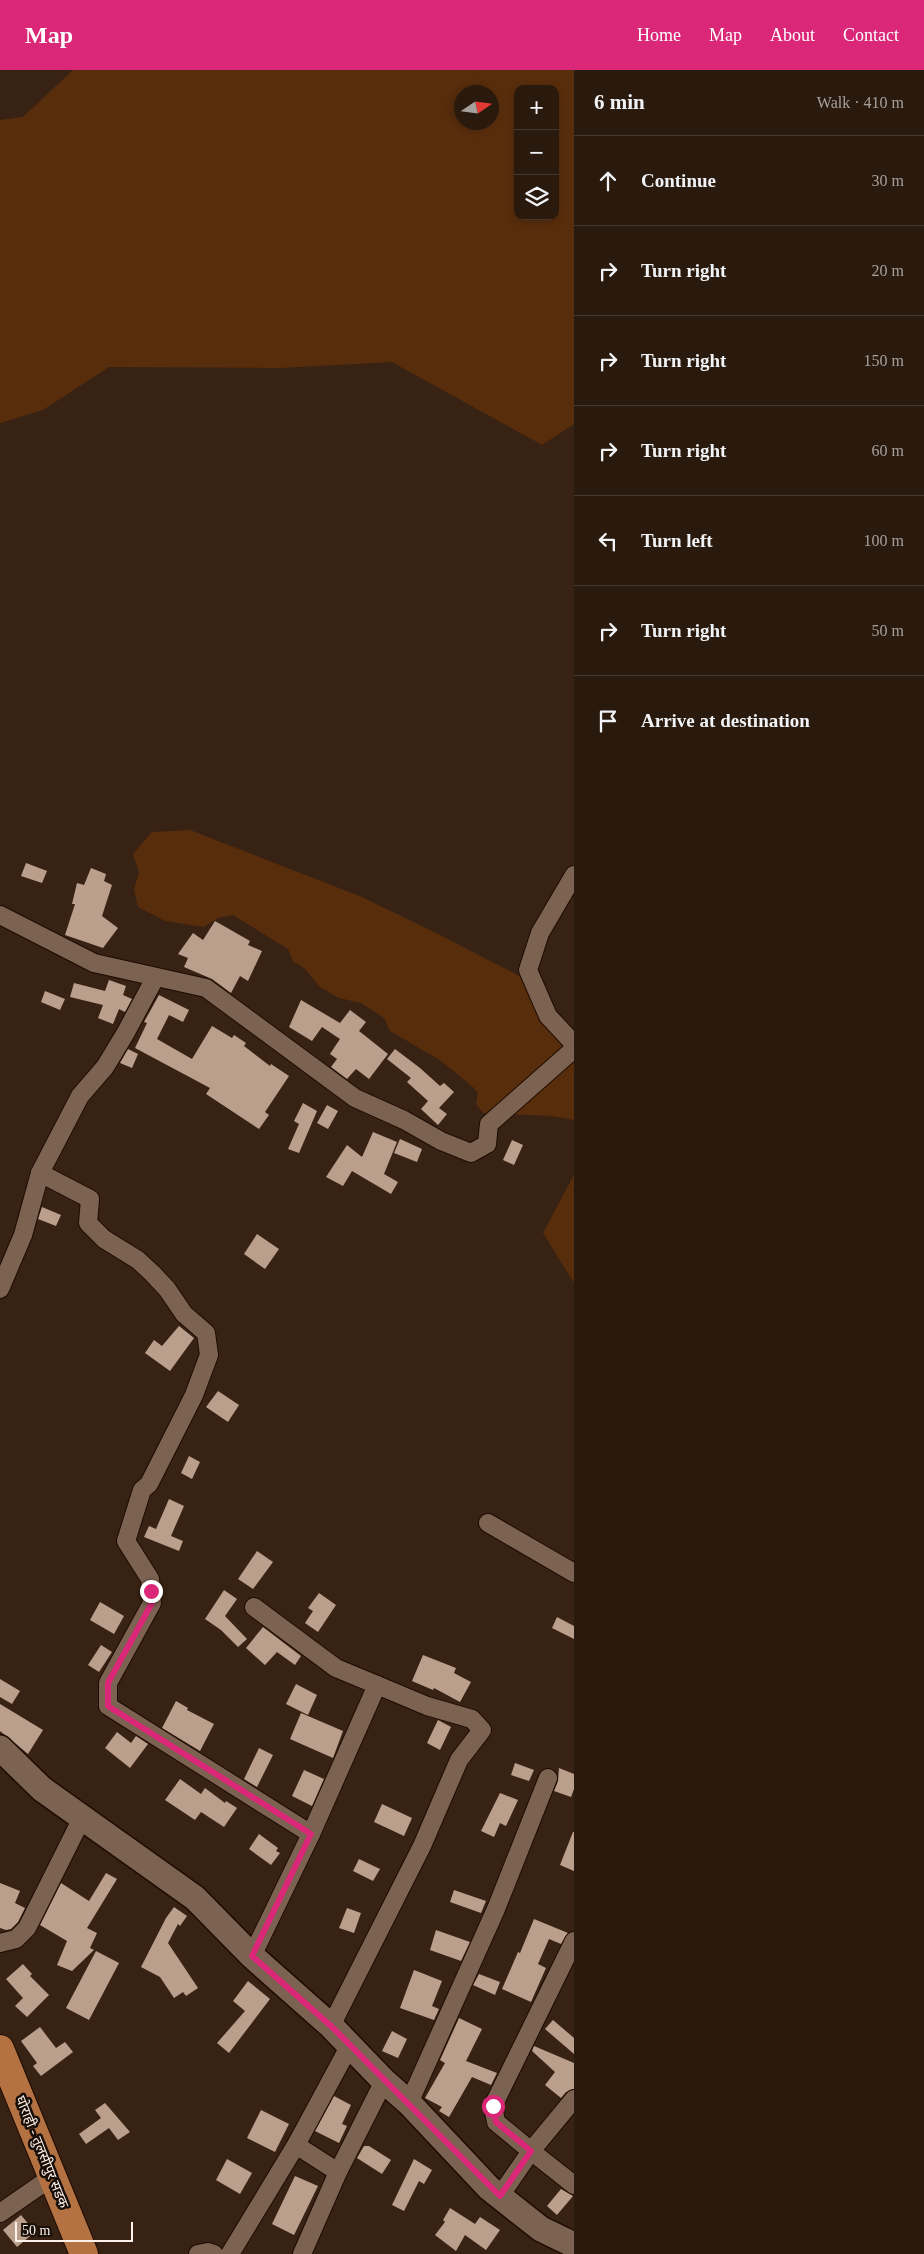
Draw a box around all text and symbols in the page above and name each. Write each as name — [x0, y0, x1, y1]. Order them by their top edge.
text: Map — [25, 22, 73, 48]
text: Home — [637, 25, 681, 45]
text: Map — [709, 25, 742, 45]
text: About — [770, 25, 815, 45]
text: Contact — [843, 25, 899, 45]
north arrow — [454, 85, 499, 130]
map controls — [514, 85, 559, 220]
button: + — [514, 85, 559, 130]
text: 6 min — [594, 90, 645, 114]
text: Walk · 410 m — [817, 94, 904, 111]
button: − — [514, 130, 559, 175]
icon: ahead — [594, 167, 622, 195]
text: Continue — [641, 170, 716, 191]
text: 30 m — [872, 172, 904, 189]
button: layers — [514, 175, 559, 220]
icon: right — [594, 257, 622, 285]
text: Turn right — [641, 260, 726, 281]
text: 20 m — [872, 262, 904, 279]
icon: right — [594, 347, 622, 375]
text: Turn right — [641, 350, 726, 371]
text: 150 m — [864, 352, 904, 369]
icon: right — [594, 437, 622, 465]
text: Turn right — [641, 440, 726, 461]
text: 60 m — [872, 442, 904, 459]
icon: left — [594, 527, 622, 555]
text: Turn left — [641, 530, 713, 551]
text: 100 m — [864, 532, 904, 549]
icon: right — [594, 617, 622, 645]
text: Turn right — [641, 620, 726, 641]
text: 50 m — [872, 622, 904, 639]
icon: arrive — [594, 707, 622, 735]
text: Arrive at destination — [641, 710, 810, 731]
route end — [140, 1580, 163, 1603]
street label: घोराही - तुलसीपुर सडक — [11, 2093, 72, 2211]
route start — [482, 2095, 505, 2118]
scale bar — [15, 2219, 132, 2242]
text: 50 m — [22, 2223, 50, 2238]

